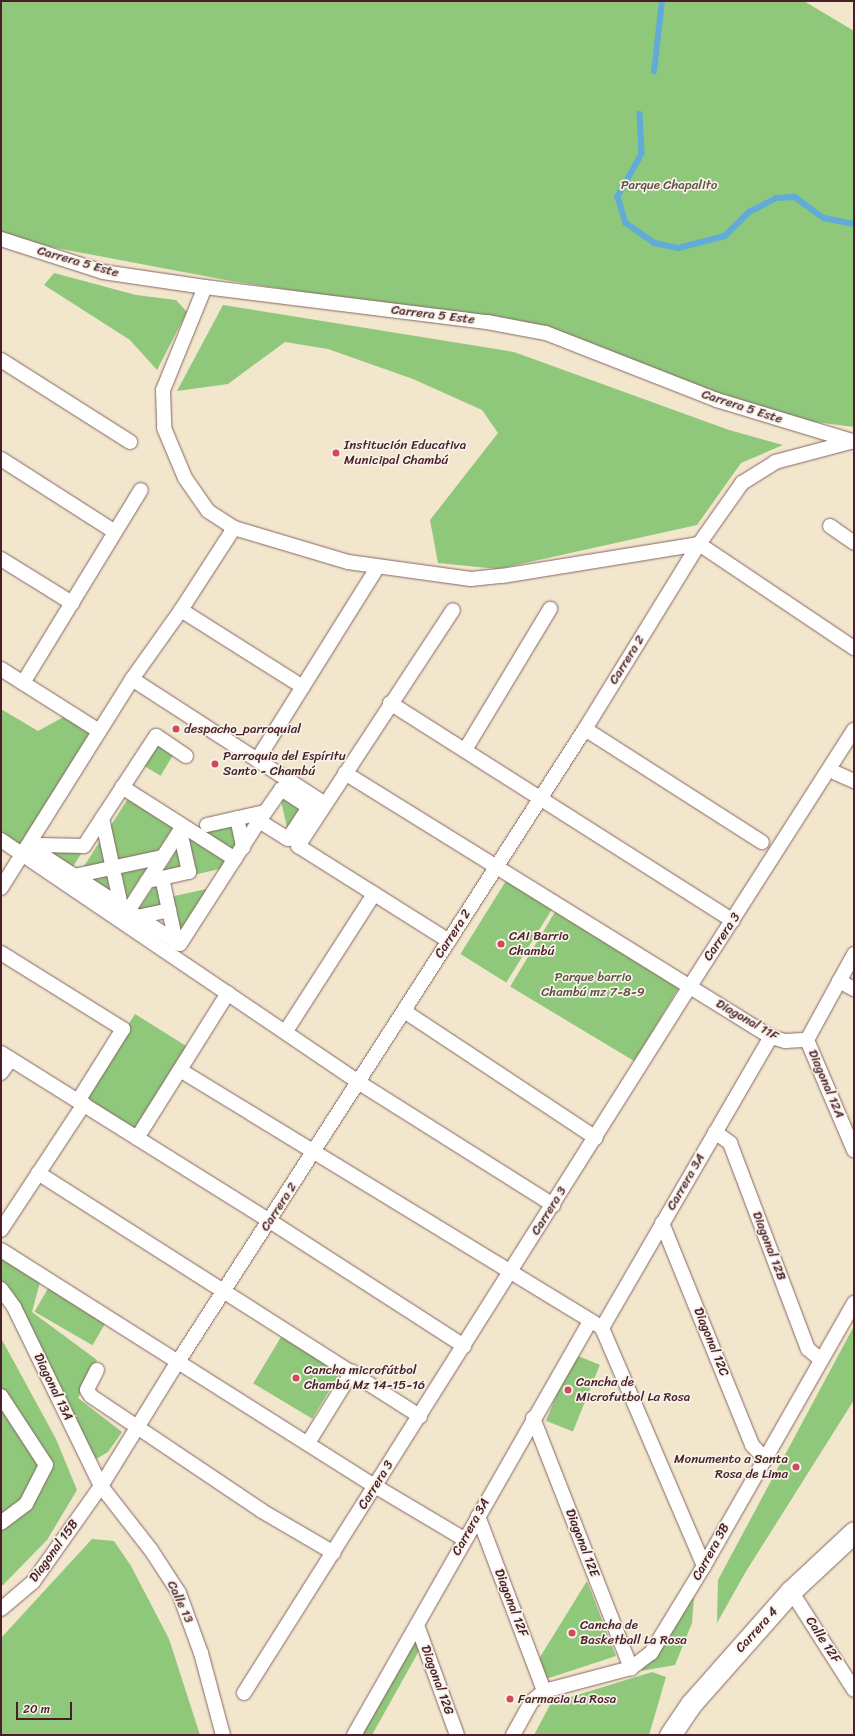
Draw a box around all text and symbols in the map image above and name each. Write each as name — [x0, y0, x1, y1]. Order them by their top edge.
park label: Parque Chapalito — [620, 177, 718, 193]
street label: Carrera 5 Este — [35, 243, 121, 281]
street label: Carrera 5 Este — [390, 302, 476, 328]
street label: Carrera 5 Este — [700, 387, 784, 427]
place label: Institución Educativa Municipal Chambú — [344, 438, 466, 469]
marker: Institución Educativa Municipal Chambú — [331, 448, 341, 458]
street label: Carrera 2 — [606, 633, 648, 687]
place label: despacho_parroquial — [184, 721, 301, 737]
marker: despacho_parroquial — [171, 724, 181, 734]
place label: Parroquia del Espíritu Santo - Chambú — [223, 749, 347, 780]
marker: Parroquia del Espíritu Santo - Chambú — [210, 759, 220, 769]
street label: Carrera 2 — [432, 907, 474, 961]
street label: Carrera 3 — [700, 910, 744, 964]
place label: CAI Barrio Chambú — [509, 929, 568, 960]
marker: CAI Barrio Chambú — [496, 939, 506, 949]
park label: Parque barrio Chambú mz 7-8-9 — [541, 970, 645, 1001]
street label: Diagonal 11F — [713, 996, 781, 1044]
street label: Diagonal 12A — [805, 1047, 847, 1121]
street label: Carrera 3A — [664, 1151, 708, 1213]
street label: Carrera 2 — [258, 1180, 300, 1234]
street label: Carrera 3 — [528, 1184, 570, 1238]
street label: Diagonal 12B — [749, 1209, 789, 1283]
street label: Diagonal 12C — [690, 1305, 732, 1379]
street label: Diagonal 13A — [30, 1351, 76, 1423]
place label: Cancha microfútbol Chambú Mz 14-15-16 — [304, 1363, 425, 1394]
marker: Cancha microfútbol Chambú Mz 14-15-16 — [291, 1373, 301, 1383]
place label: Cancha de Microfutbol La Rosa — [576, 1375, 690, 1406]
marker: Cancha de Microfutbol La Rosa — [563, 1385, 573, 1395]
place label: Monumento a Santa Rosa de Lima — [674, 1452, 788, 1483]
street label: Carrera 3 — [355, 1458, 397, 1512]
marker: Monumento a Santa Rosa de Lima — [791, 1462, 801, 1472]
street label: Carrera 3A — [449, 1496, 493, 1558]
street label: Diagonal 12E — [562, 1507, 602, 1579]
street label: Diagonal 15B — [26, 1517, 82, 1585]
street label: Carrera 3B — [689, 1521, 733, 1583]
street label: Diagonal 12F — [491, 1567, 531, 1639]
street label: Calle 13 — [163, 1578, 197, 1626]
street label: Carrera 4 — [733, 1604, 781, 1656]
street label: Calle 12F — [802, 1614, 844, 1666]
place label: Cancha de Basketball La Rosa — [580, 1618, 687, 1649]
marker: Cancha de Basketball La Rosa — [567, 1628, 577, 1638]
street label: Diagonal 12G — [417, 1643, 457, 1717]
place label: Farmacia La Rosa — [518, 1691, 616, 1707]
scale bar — [18, 1694, 74, 1720]
marker: Farmacia La Rosa — [505, 1694, 515, 1704]
text: 20 m — [23, 1698, 50, 1720]

